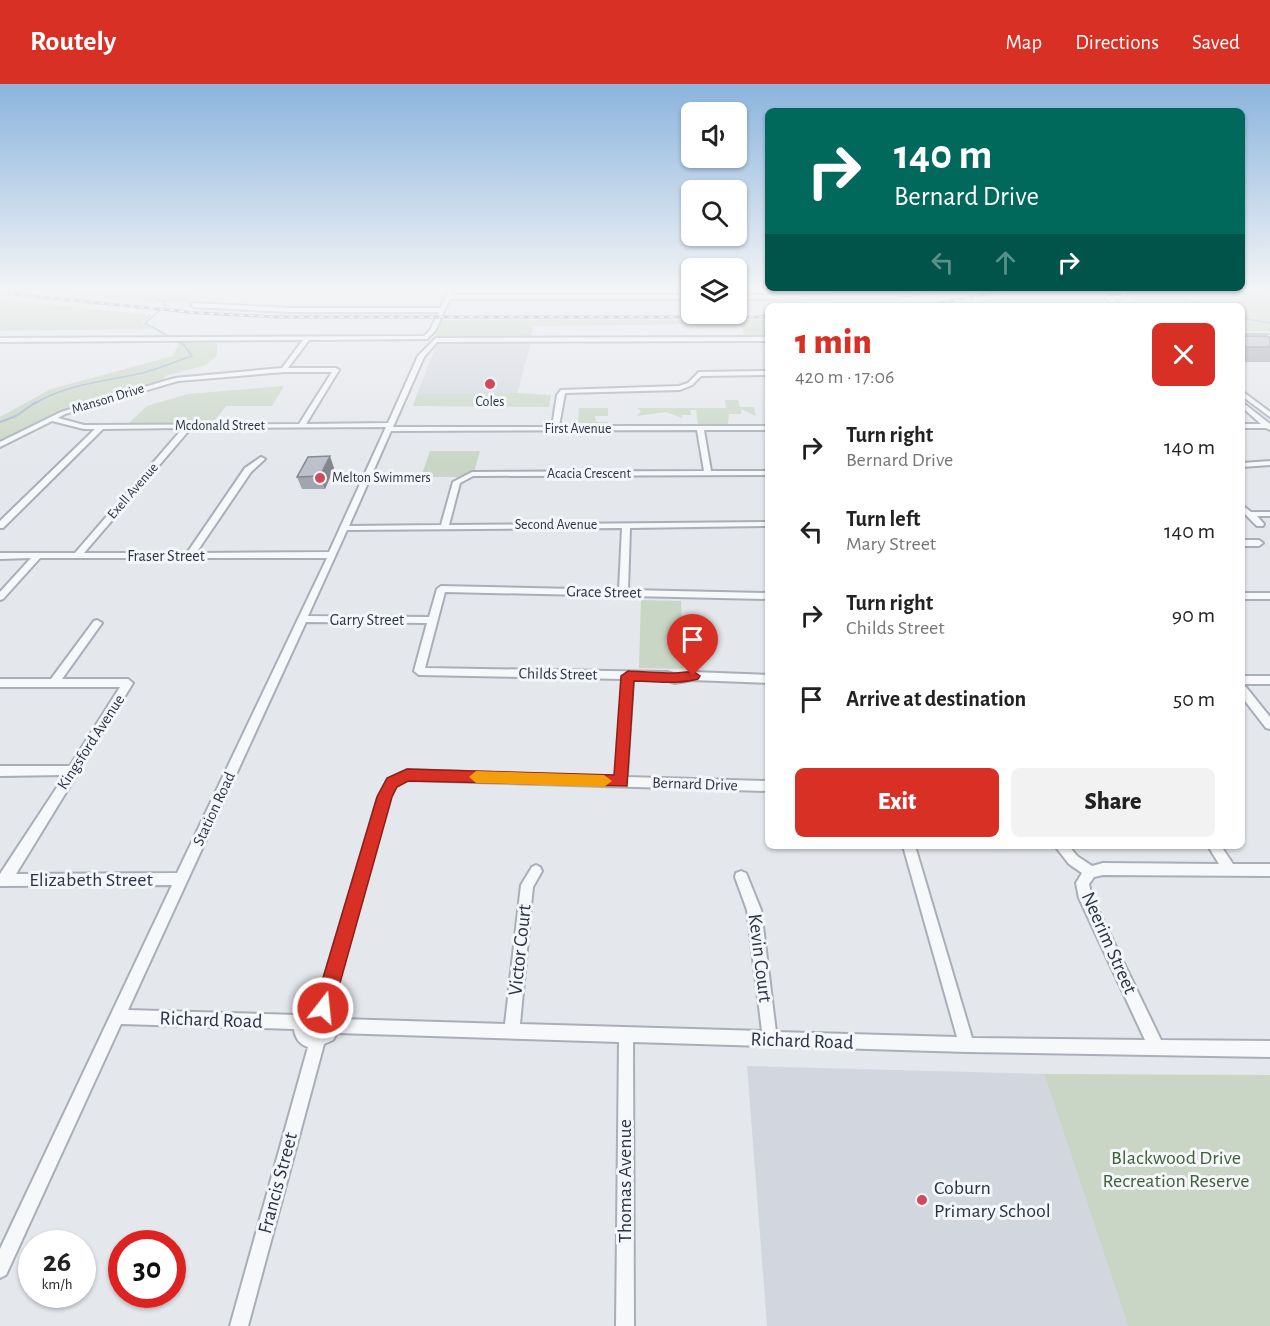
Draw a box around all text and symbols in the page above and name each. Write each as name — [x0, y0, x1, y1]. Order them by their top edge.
text: Routely — [30, 28, 116, 56]
text: Map — [1006, 32, 1042, 53]
text: Directions — [1075, 32, 1159, 53]
text: Saved — [1192, 32, 1240, 53]
map controls — [681, 102, 747, 324]
button: sound — [681, 102, 747, 168]
icon: right — [795, 132, 873, 210]
text: 140 m — [894, 134, 992, 176]
button: search — [681, 180, 747, 246]
text: Bernard Drive — [894, 183, 1039, 210]
icon: left — [926, 246, 959, 279]
icon: ahead — [989, 246, 1022, 279]
icon: right — [1052, 246, 1085, 279]
button: layers — [681, 258, 747, 324]
button: close — [1152, 323, 1215, 386]
text: 1 min — [795, 324, 872, 360]
text: 420 m · 17:06 — [795, 367, 895, 387]
marker: Coles — [483, 377, 497, 391]
street label: Manson Drive — [70, 381, 146, 417]
place label: Coles — [476, 395, 504, 409]
street label: Mcdonald Street — [175, 419, 265, 433]
street label: First Avenue — [545, 422, 611, 436]
text: Turn right — [846, 424, 933, 446]
icon: right — [795, 431, 828, 464]
text: 140 m — [1164, 436, 1215, 458]
text: Bernard Drive — [846, 450, 953, 470]
street label: Exell Avenue — [105, 460, 161, 522]
street label: Acacia Crescent — [547, 467, 631, 481]
marker: Melton Swimmers — [313, 471, 327, 485]
place label: Melton Swimmers — [332, 471, 431, 485]
text: Turn left — [846, 508, 920, 530]
icon: left — [795, 515, 828, 548]
street label: Second Avenue — [515, 518, 597, 532]
text: 140 m — [1164, 520, 1215, 542]
text: Mary Street — [846, 534, 936, 554]
street label: Fraser Street — [127, 548, 205, 564]
street label: Grace Street — [566, 583, 642, 601]
text: Turn right — [846, 592, 933, 614]
icon: right — [795, 599, 828, 632]
text: 90 m — [1172, 604, 1215, 626]
street label: Garry Street — [330, 612, 404, 629]
pin — [667, 614, 718, 676]
text: Childs Street — [846, 618, 945, 638]
icon: arrive — [676, 623, 709, 656]
street label: Childs Street — [518, 665, 598, 683]
icon: arrive — [795, 683, 828, 716]
text: Arrive at destination — [846, 688, 1026, 710]
text: 50 m — [1173, 688, 1215, 710]
street label: Kingsford Avenue — [54, 692, 128, 792]
button: Exit — [795, 768, 999, 837]
button: Share — [1011, 768, 1215, 837]
street label: Station Road — [190, 770, 238, 848]
street label: Bernard Drive — [652, 775, 738, 793]
street label: Elizabeth Street — [29, 870, 153, 890]
street label: Neerim Street — [1078, 889, 1141, 998]
street label: Victor Court — [505, 903, 535, 997]
street label: Kevin Court — [745, 912, 775, 1004]
position arrow — [291, 976, 355, 1040]
street label: Richard Road — [159, 1008, 263, 1032]
street label: Richard Road — [750, 1029, 854, 1053]
street label: Thomas Avenue — [615, 1119, 635, 1243]
street label: Francis Street — [255, 1130, 301, 1236]
park label: Blackwood Drive Recreation Reserve — [1103, 1148, 1249, 1191]
place label: Coburn Primary School — [934, 1178, 1051, 1221]
marker: Coburn Primary School — [915, 1193, 929, 1207]
speed limit sign: 30 — [108, 1230, 186, 1308]
text: 26 — [43, 1247, 71, 1277]
text: km/h — [42, 1277, 72, 1292]

